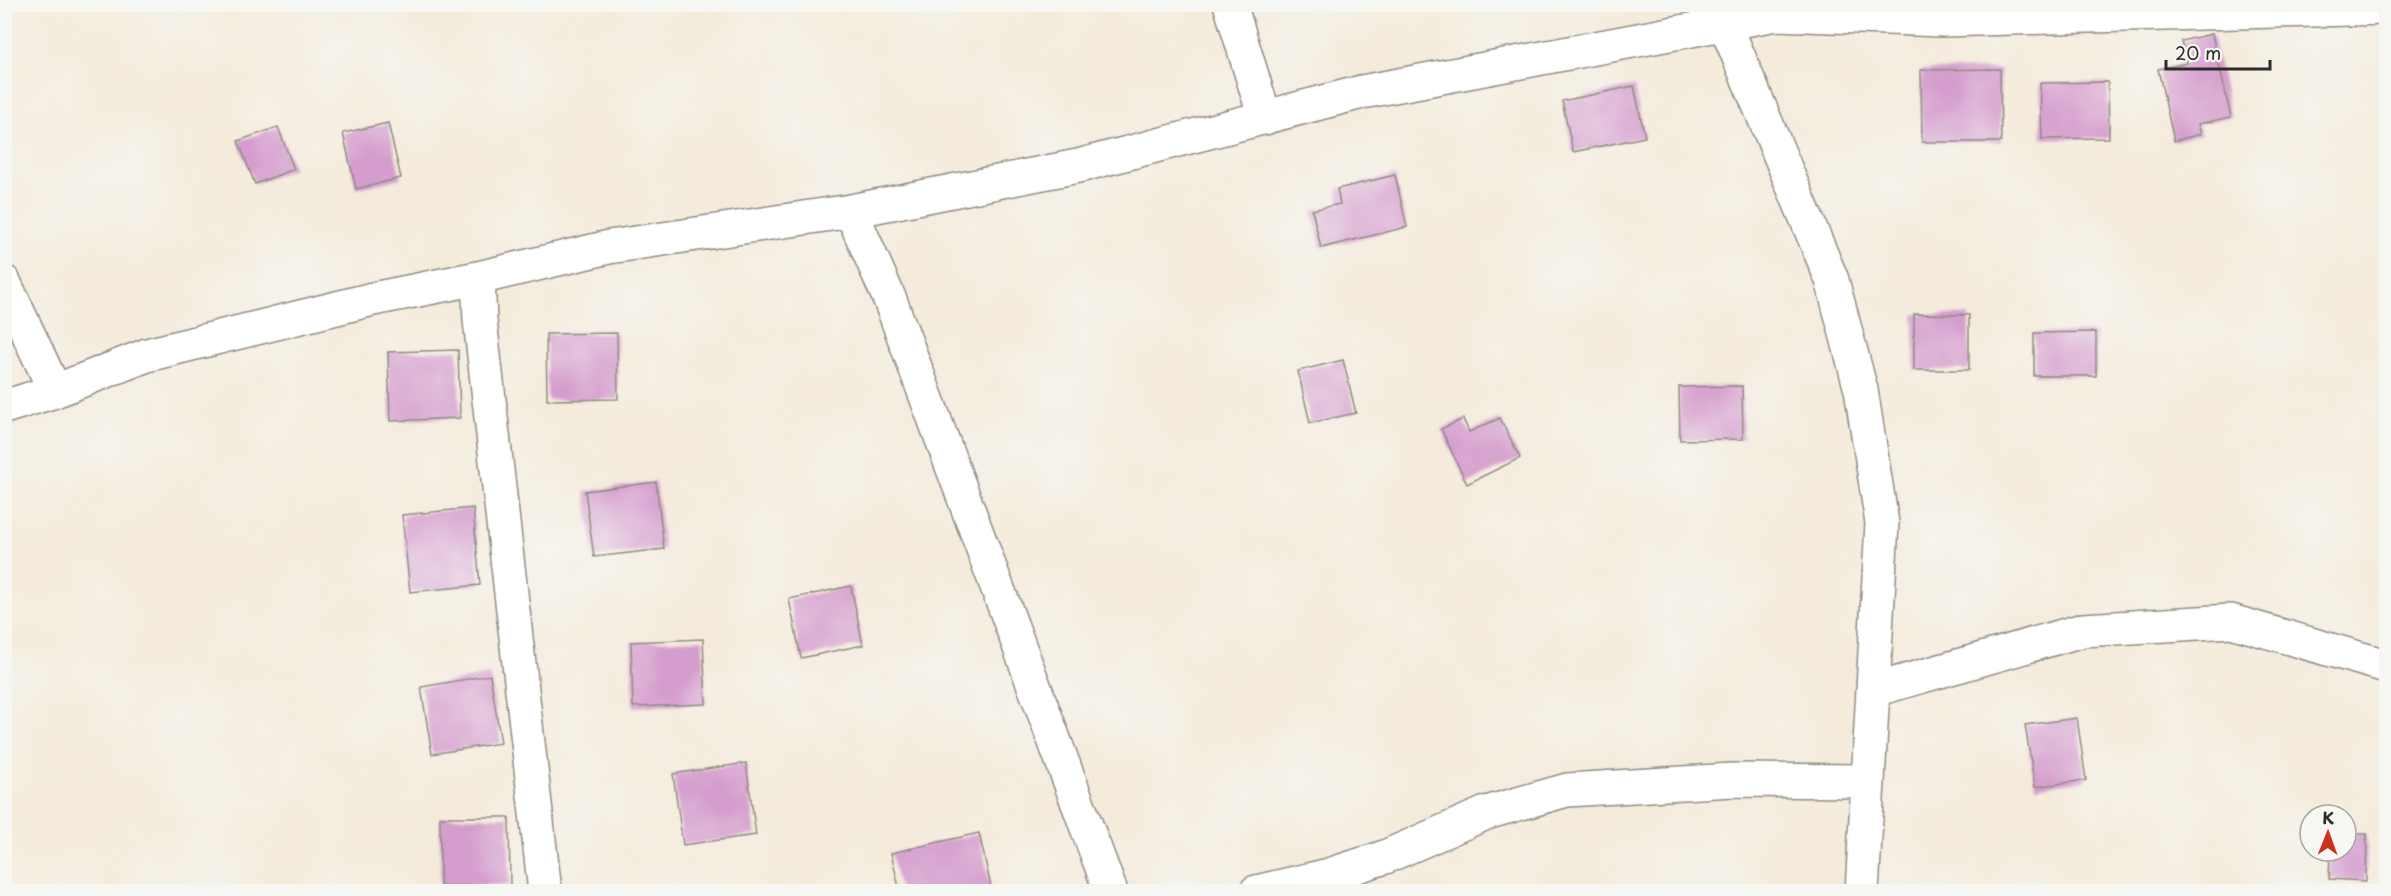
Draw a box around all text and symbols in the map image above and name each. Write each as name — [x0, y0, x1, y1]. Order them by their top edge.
scale bar — [2166, 33, 2270, 71]
text: 20 m — [2175, 39, 2221, 66]
north arrow — [2298, 803, 2358, 863]
text: K — [2322, 805, 2335, 829]

